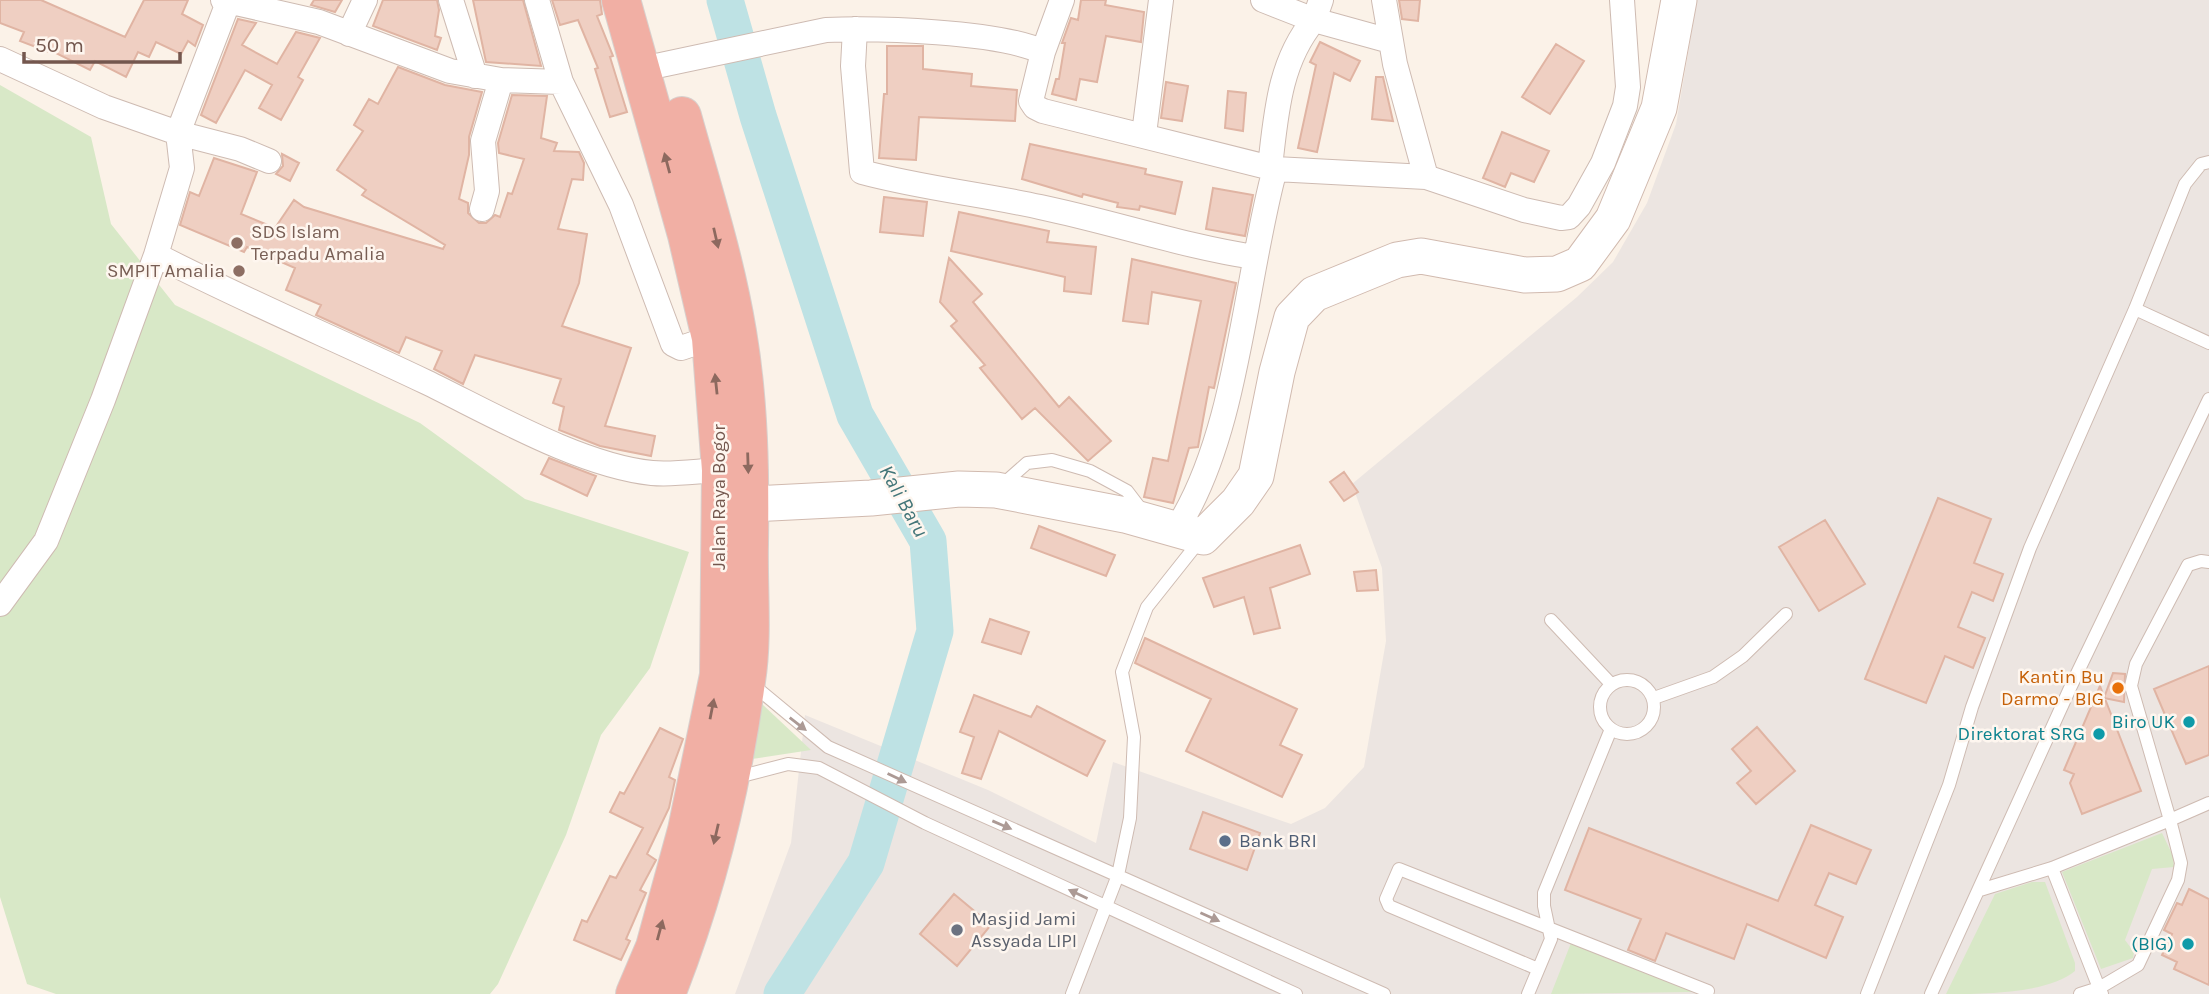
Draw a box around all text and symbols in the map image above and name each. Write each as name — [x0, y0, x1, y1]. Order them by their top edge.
scale bar — [24, 21, 180, 65]
text: 50 m — [35, 33, 84, 57]
one-way arrow — [661, 151, 672, 173]
place label: SDS Islam Terpadu Amalia — [251, 221, 385, 265]
one-way arrow — [710, 227, 721, 249]
marker: SDS Islam Terpadu Amalia — [229, 235, 245, 251]
place label: SMPIT Amalia — [107, 260, 225, 282]
marker: SMPIT Amalia — [231, 263, 247, 279]
one-way arrow — [710, 373, 721, 395]
street label: Jalan Raya Bogor — [708, 424, 730, 570]
one-way arrow — [743, 452, 754, 474]
water label: Kali Baru — [874, 461, 934, 541]
place label: Kantin Bu Darmo - BIG — [2001, 666, 2104, 710]
marker: Kantin Bu Darmo - BIG — [2110, 680, 2126, 696]
one-way arrow — [707, 698, 718, 720]
place label: Biro UK — [2112, 711, 2175, 733]
marker: Biro UK — [2181, 714, 2197, 730]
one-way arrow — [788, 717, 806, 732]
place label: Direktorat SRG — [1958, 723, 2085, 745]
marker: Direktorat SRG — [2091, 726, 2107, 742]
one-way arrow — [887, 773, 907, 784]
one-way arrow — [991, 820, 1012, 831]
one-way arrow — [710, 823, 721, 845]
place label: Bank BRI — [1239, 830, 1317, 852]
marker: Bank BRI — [1217, 833, 1233, 849]
one-way arrow — [1067, 888, 1088, 899]
place label: Masjid Jami Assyada LIPI — [971, 908, 1077, 952]
one-way arrow — [1200, 911, 1221, 922]
one-way arrow — [655, 920, 665, 941]
marker: Masjid Jami Assyada LIPI — [949, 922, 965, 938]
place label: (BIG) — [2131, 933, 2174, 955]
marker: (BIG) — [2180, 936, 2196, 952]

